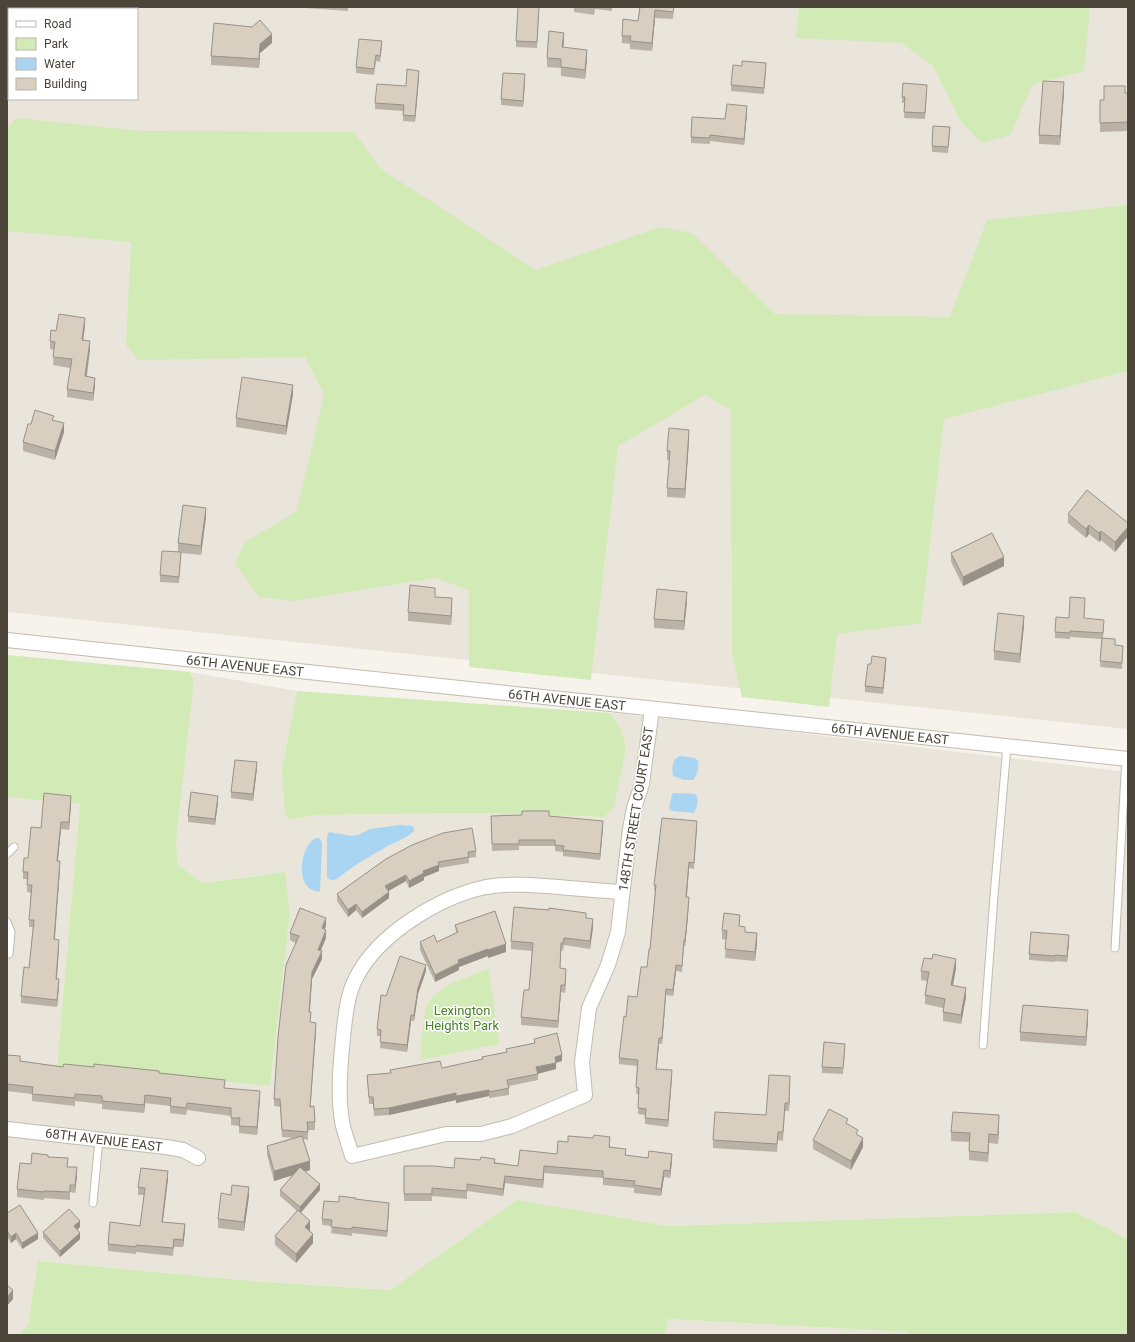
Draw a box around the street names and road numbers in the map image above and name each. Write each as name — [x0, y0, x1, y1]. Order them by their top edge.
street label: 66TH AVENUE EAST — [185, 652, 305, 680]
street label: 66TH AVENUE EAST — [507, 686, 627, 714]
street label: 66TH AVENUE EAST — [830, 720, 950, 748]
street label: 148TH STREET COURT EAST — [616, 725, 656, 892]
street label: 68TH AVENUE EAST — [44, 1125, 164, 1155]

